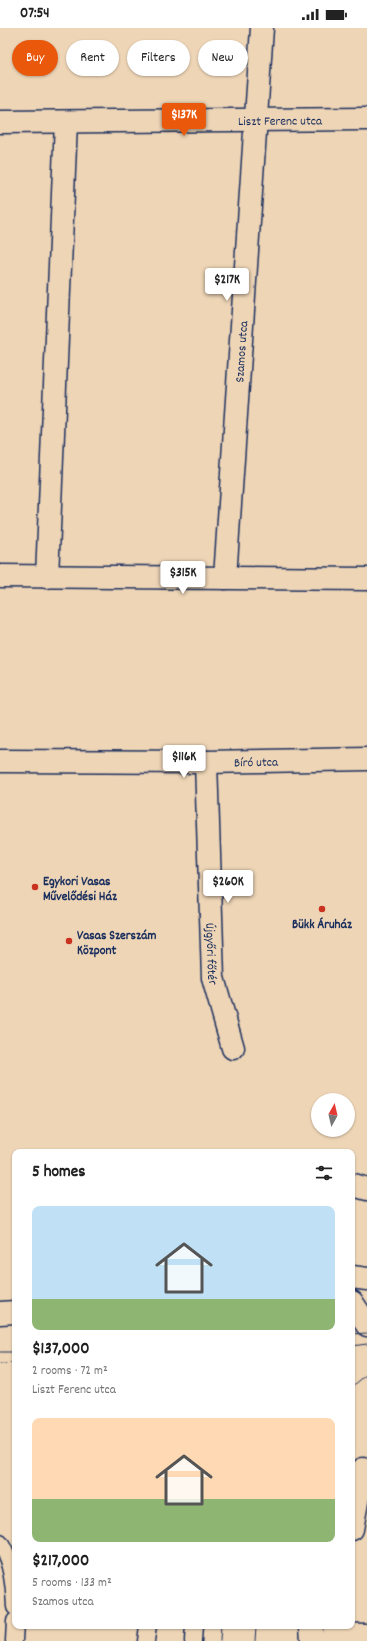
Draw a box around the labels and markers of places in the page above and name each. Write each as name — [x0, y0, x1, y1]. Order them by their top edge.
pin: $137K — [156, 103, 212, 137]
pin: $217K — [199, 268, 255, 302]
pin: $315K — [155, 561, 211, 595]
pin: $116K — [156, 745, 212, 779]
pin: $260K — [200, 870, 256, 904]
place label: Egykori Vasas Művelődési Ház — [43, 873, 118, 907]
marker: Egykori Vasas Művelődési Ház — [30, 882, 40, 892]
marker: Bükk Áruház — [317, 904, 327, 914]
place label: Bükk Áruház — [292, 916, 353, 935]
place label: Vasas Szerszám Központ — [77, 927, 156, 961]
marker: Vasas Szerszám Központ — [64, 936, 74, 946]

